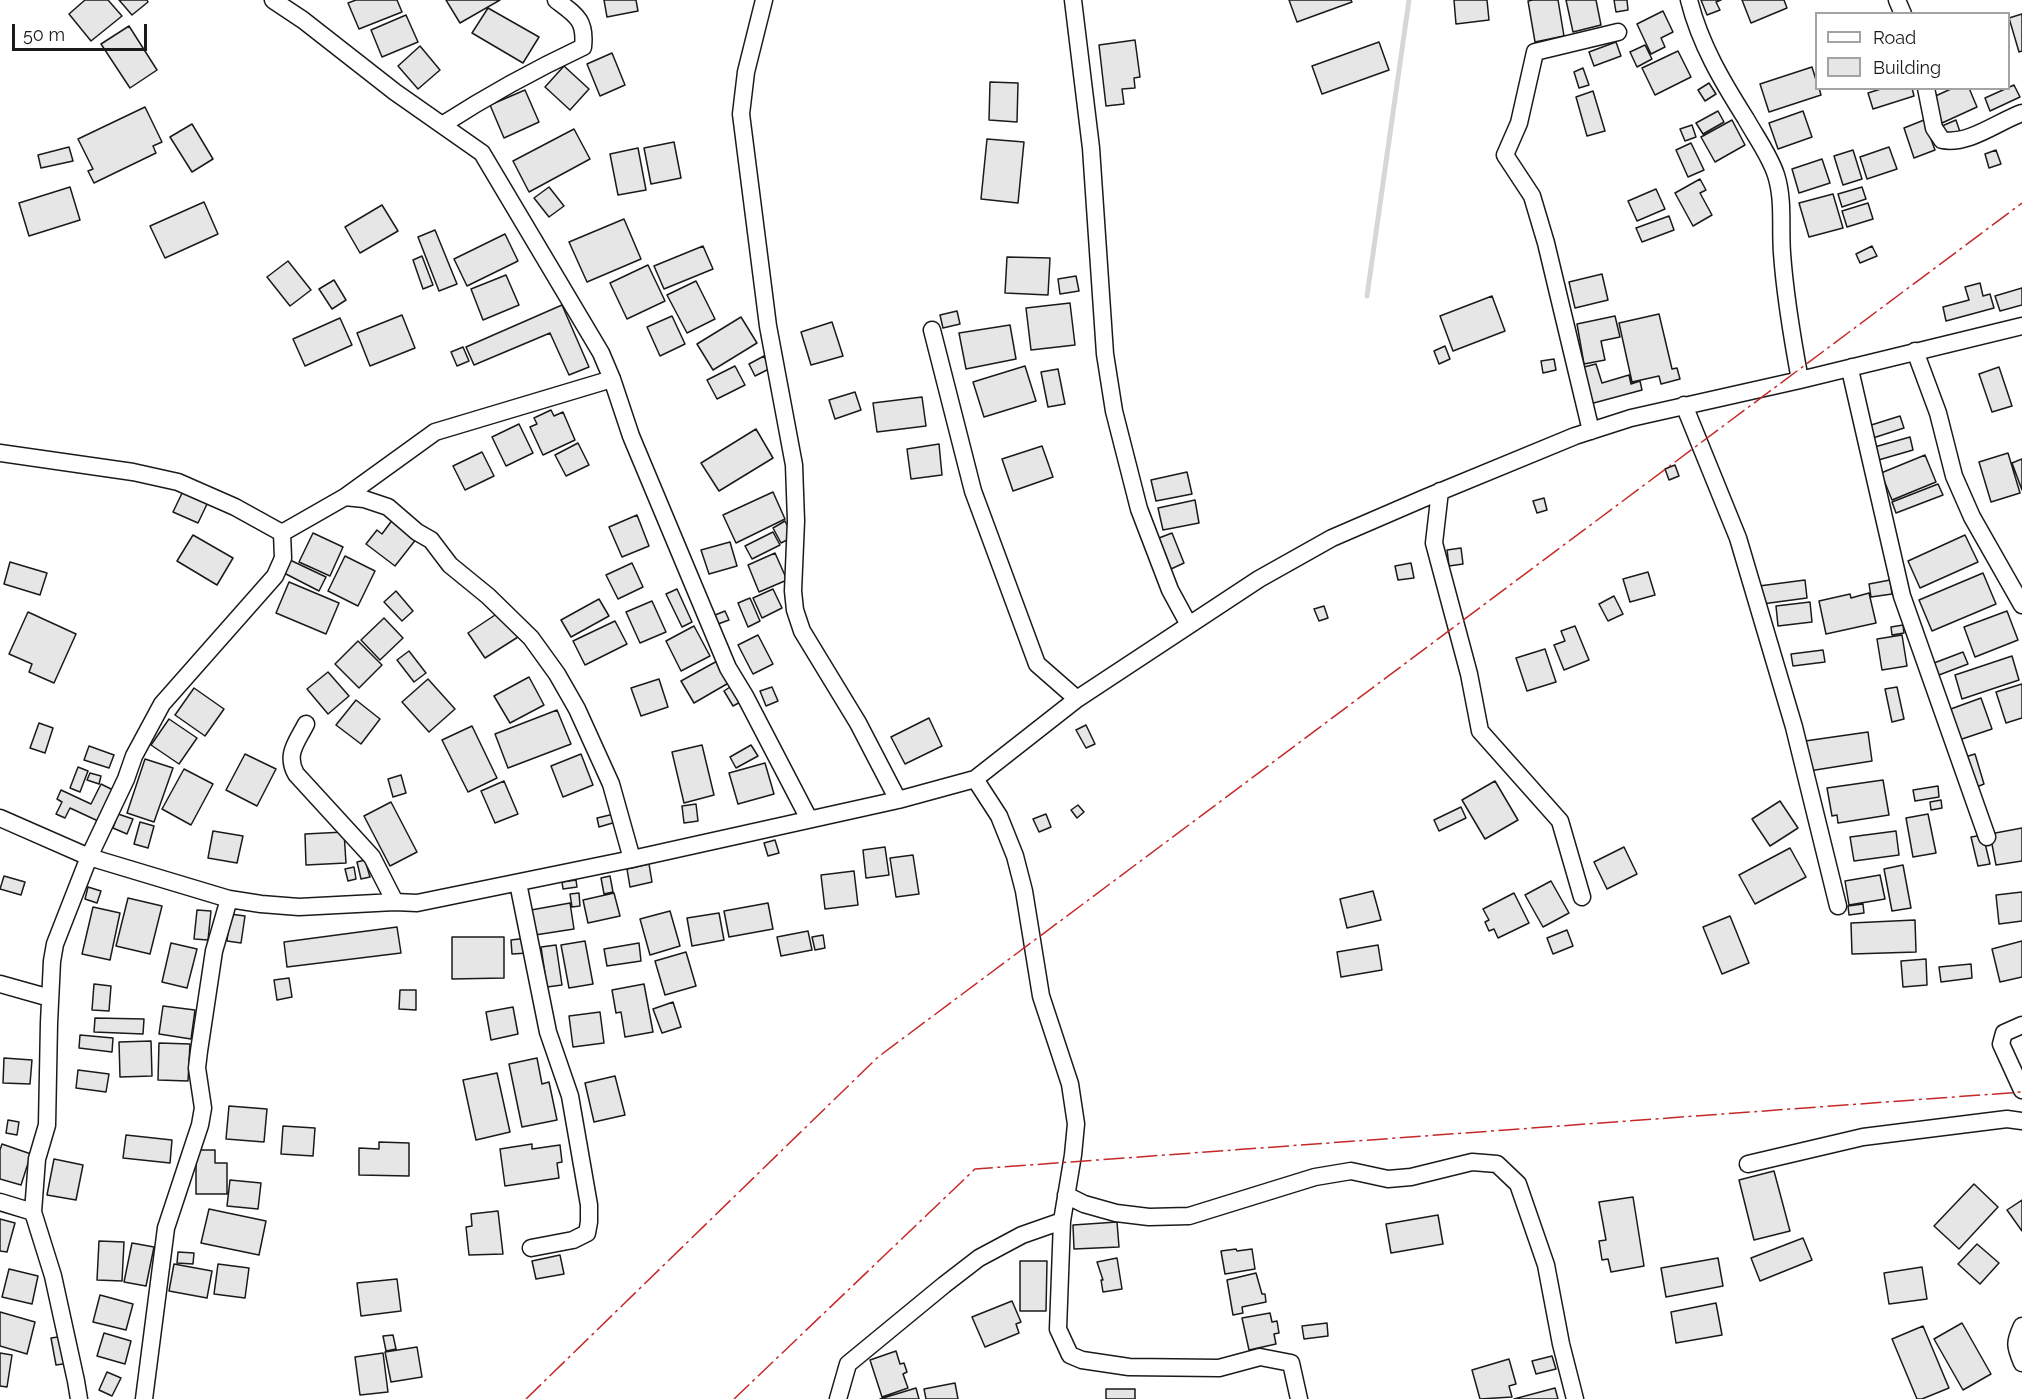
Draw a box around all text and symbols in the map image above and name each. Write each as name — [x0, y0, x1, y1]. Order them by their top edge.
scale bar — [15, 12, 150, 50]
legend — [1815, 12, 2010, 90]
text: 50 m — [23, 24, 65, 45]
text: Road — [1873, 27, 1916, 48]
text: Building — [1873, 57, 1941, 78]

